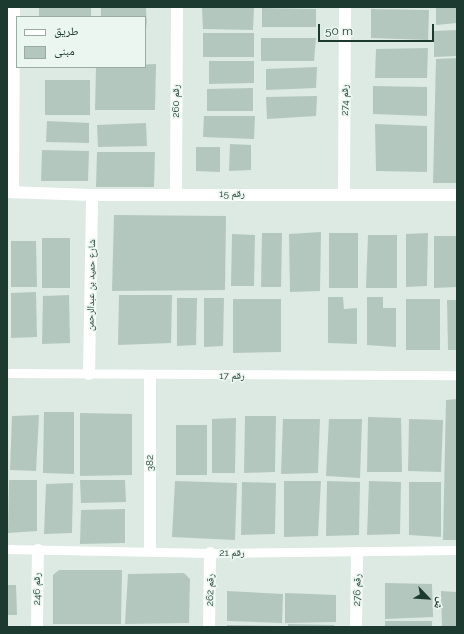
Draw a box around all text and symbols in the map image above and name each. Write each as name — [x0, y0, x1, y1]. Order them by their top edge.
legend — [16, 16, 146, 68]
scale bar — [320, 16, 436, 42]
text: طريق — [54, 24, 79, 38]
text: 50 m — [325, 24, 353, 38]
text: مبنى — [54, 44, 75, 58]
street label: رقم 260 — [170, 84, 182, 118]
street label: رقم 274 — [339, 84, 351, 116]
street label: رقم 15 — [219, 188, 245, 200]
street label: شارع حميد بن عبدالرحمن — [84, 239, 98, 331]
street label: رقم 17 — [219, 370, 245, 382]
street label: 382 — [144, 455, 156, 471]
street label: رقم 21 — [219, 547, 245, 559]
street label: رقم 246 — [31, 573, 43, 605]
street label: رقم 262 — [204, 574, 216, 606]
street label: رقم 276 — [351, 574, 363, 606]
north arrow — [408, 578, 448, 618]
text: ش — [431, 595, 448, 611]

